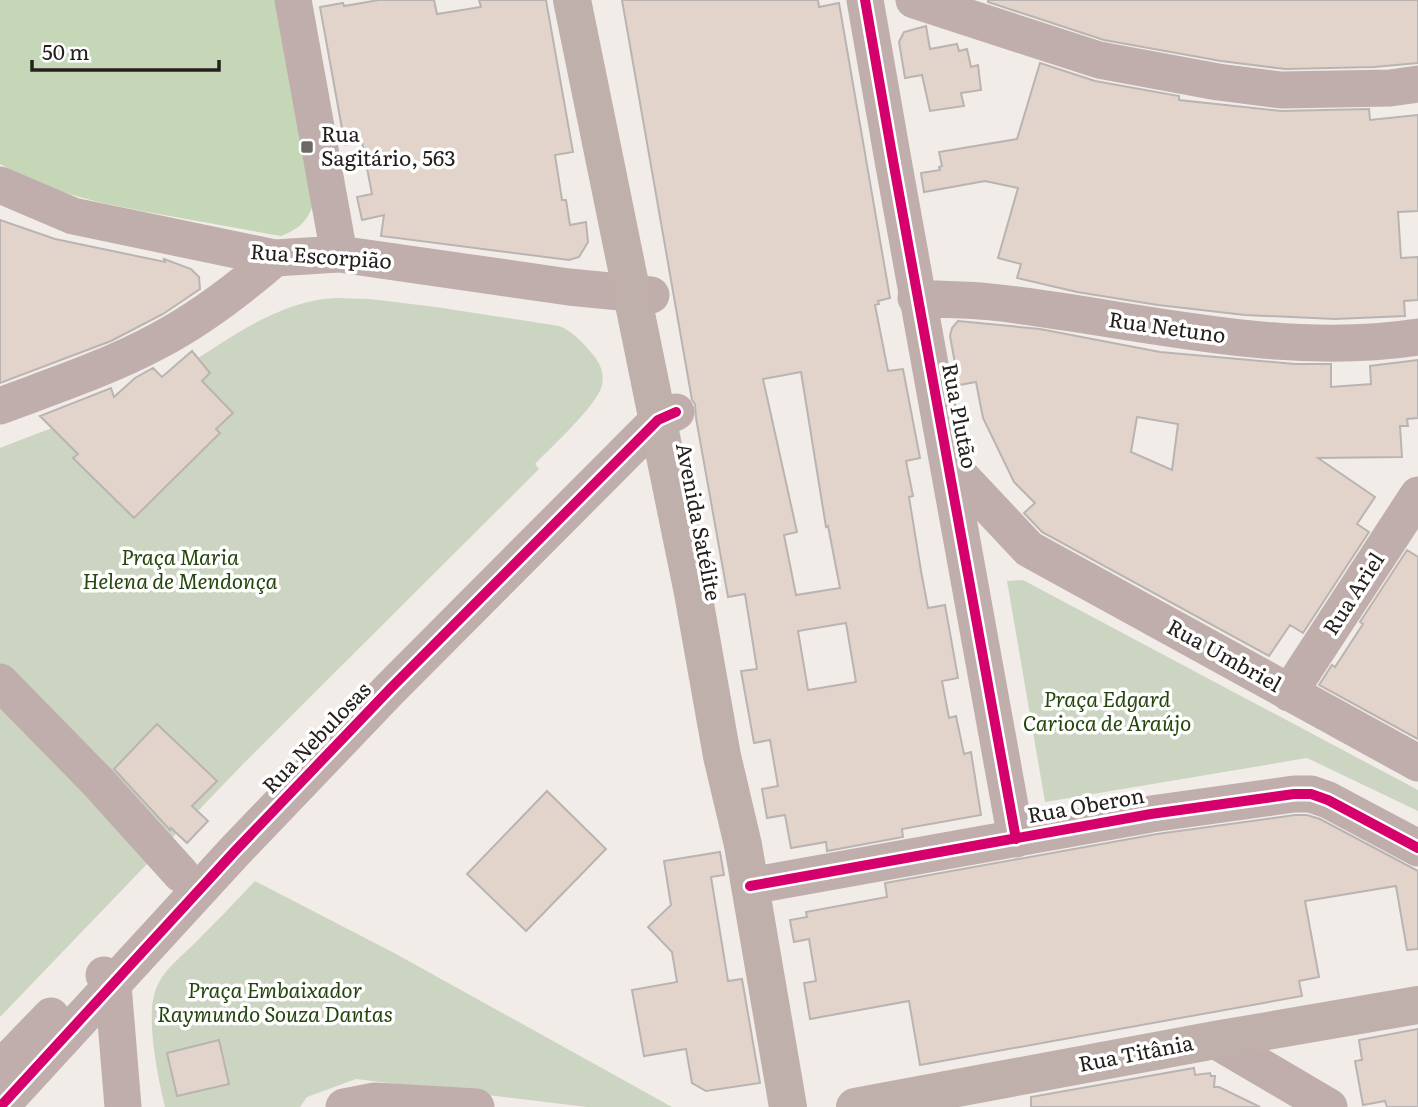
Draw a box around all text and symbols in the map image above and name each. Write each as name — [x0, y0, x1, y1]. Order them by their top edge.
scale bar — [32, 28, 219, 72]
text: 50 m — [42, 35, 89, 66]
place label: Rua Sagitário, 563 — [321, 117, 456, 172]
marker: Rua Sagitário, 563 — [299, 139, 315, 155]
street label: Rua Escorpião — [249, 234, 393, 275]
street label: Rua Netuno — [1107, 302, 1228, 349]
street label: Rua Plutão — [936, 360, 987, 471]
street label: Avenida Satélite — [670, 440, 731, 603]
park label: Praça Maria Helena de Mendonça — [82, 540, 278, 595]
street label: Rua Ariel — [1314, 545, 1390, 640]
street label: Rua Umbriel — [1162, 610, 1288, 698]
street label: Rua Nebulosas — [254, 673, 377, 799]
park label: Praça Edgard Carioca de Araújo — [1023, 682, 1191, 737]
street label: Rua Oberon — [1025, 778, 1147, 829]
park label: Praça Embaixador Raymundo Souza Dantas — [157, 973, 393, 1028]
street label: Rua Titânia — [1075, 1025, 1196, 1078]

